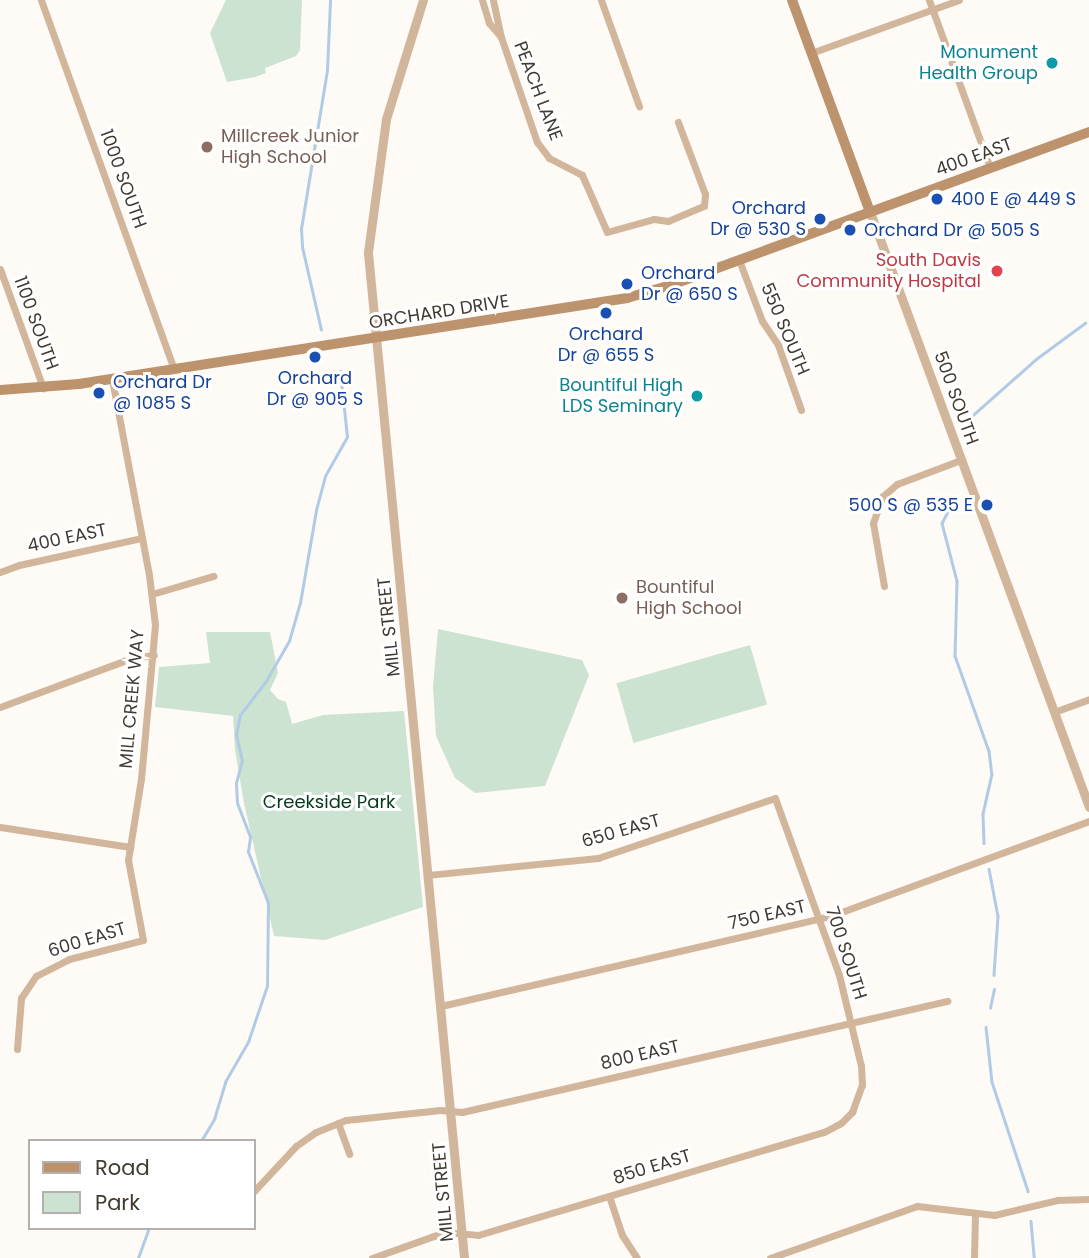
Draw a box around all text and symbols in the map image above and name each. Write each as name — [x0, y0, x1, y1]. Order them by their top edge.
street label: PEACH LANE — [509, 38, 567, 144]
place label: Monument Health Group — [919, 42, 1038, 84]
marker: Monument Health Group — [1044, 55, 1060, 71]
place label: Millcreek Junior High School — [221, 126, 359, 168]
street label: 1000 SOUTH — [95, 127, 151, 231]
street label: 400 EAST — [933, 133, 1015, 181]
marker: Millcreek Junior High School — [199, 139, 215, 155]
place label: 400 E @ 449 S — [951, 188, 1076, 210]
marker: 400 E @ 449 S — [929, 191, 945, 207]
place label: Orchard Dr @ 530 S — [710, 198, 806, 241]
marker: Orchard Dr @ 530 S — [812, 211, 828, 227]
place label: Orchard Dr @ 505 S — [864, 219, 1040, 241]
marker: Orchard Dr @ 505 S — [842, 222, 858, 238]
place label: South Davis Community Hospital — [796, 250, 981, 292]
marker: South Davis Community Hospital — [987, 261, 1007, 281]
place label: Orchard Dr @ 650 S — [641, 263, 738, 306]
street label: 1100 SOUTH — [9, 273, 63, 373]
marker: Orchard Dr @ 650 S — [619, 276, 635, 292]
street label: 550 SOUTH — [756, 280, 814, 378]
street label: ORCHARD DRIVE — [367, 290, 511, 334]
marker: Orchard Dr @ 655 S — [598, 305, 614, 321]
place label: Orchard Dr @ 655 S — [558, 324, 654, 366]
street label: 500 SOUTH — [929, 348, 983, 448]
marker: Orchard Dr @ 905 S — [307, 349, 323, 365]
place label: Orchard Dr @ 905 S — [267, 368, 363, 410]
place label: Orchard Dr @ 1085 S — [113, 372, 212, 414]
place label: Bountiful High LDS Seminary — [559, 375, 683, 418]
marker: Orchard Dr @ 1085 S — [91, 385, 107, 401]
marker: Bountiful High LDS Seminary — [689, 388, 705, 404]
place label: 500 S @ 535 E — [849, 494, 973, 516]
marker: 500 S @ 535 E — [979, 497, 995, 513]
street label: 400 EAST — [25, 519, 109, 557]
street label: MILL STREET — [373, 576, 405, 678]
place label: Bountiful High School — [636, 577, 742, 620]
marker: Bountiful High School — [614, 590, 630, 606]
street label: MILL CREEK WAY — [115, 629, 149, 769]
park label: Creekside Park — [263, 791, 395, 813]
street label: 650 EAST — [579, 810, 663, 852]
street label: 750 EAST — [726, 896, 808, 934]
street label: 700 SOUTH — [821, 904, 871, 1002]
street label: 600 EAST — [45, 918, 129, 962]
street label: 800 EAST — [598, 1035, 682, 1075]
legend — [28, 1139, 256, 1230]
street label: MILL STREET — [428, 1141, 458, 1243]
street label: 850 EAST — [610, 1145, 694, 1189]
text: Road — [95, 1153, 150, 1182]
text: Park — [95, 1188, 140, 1217]

